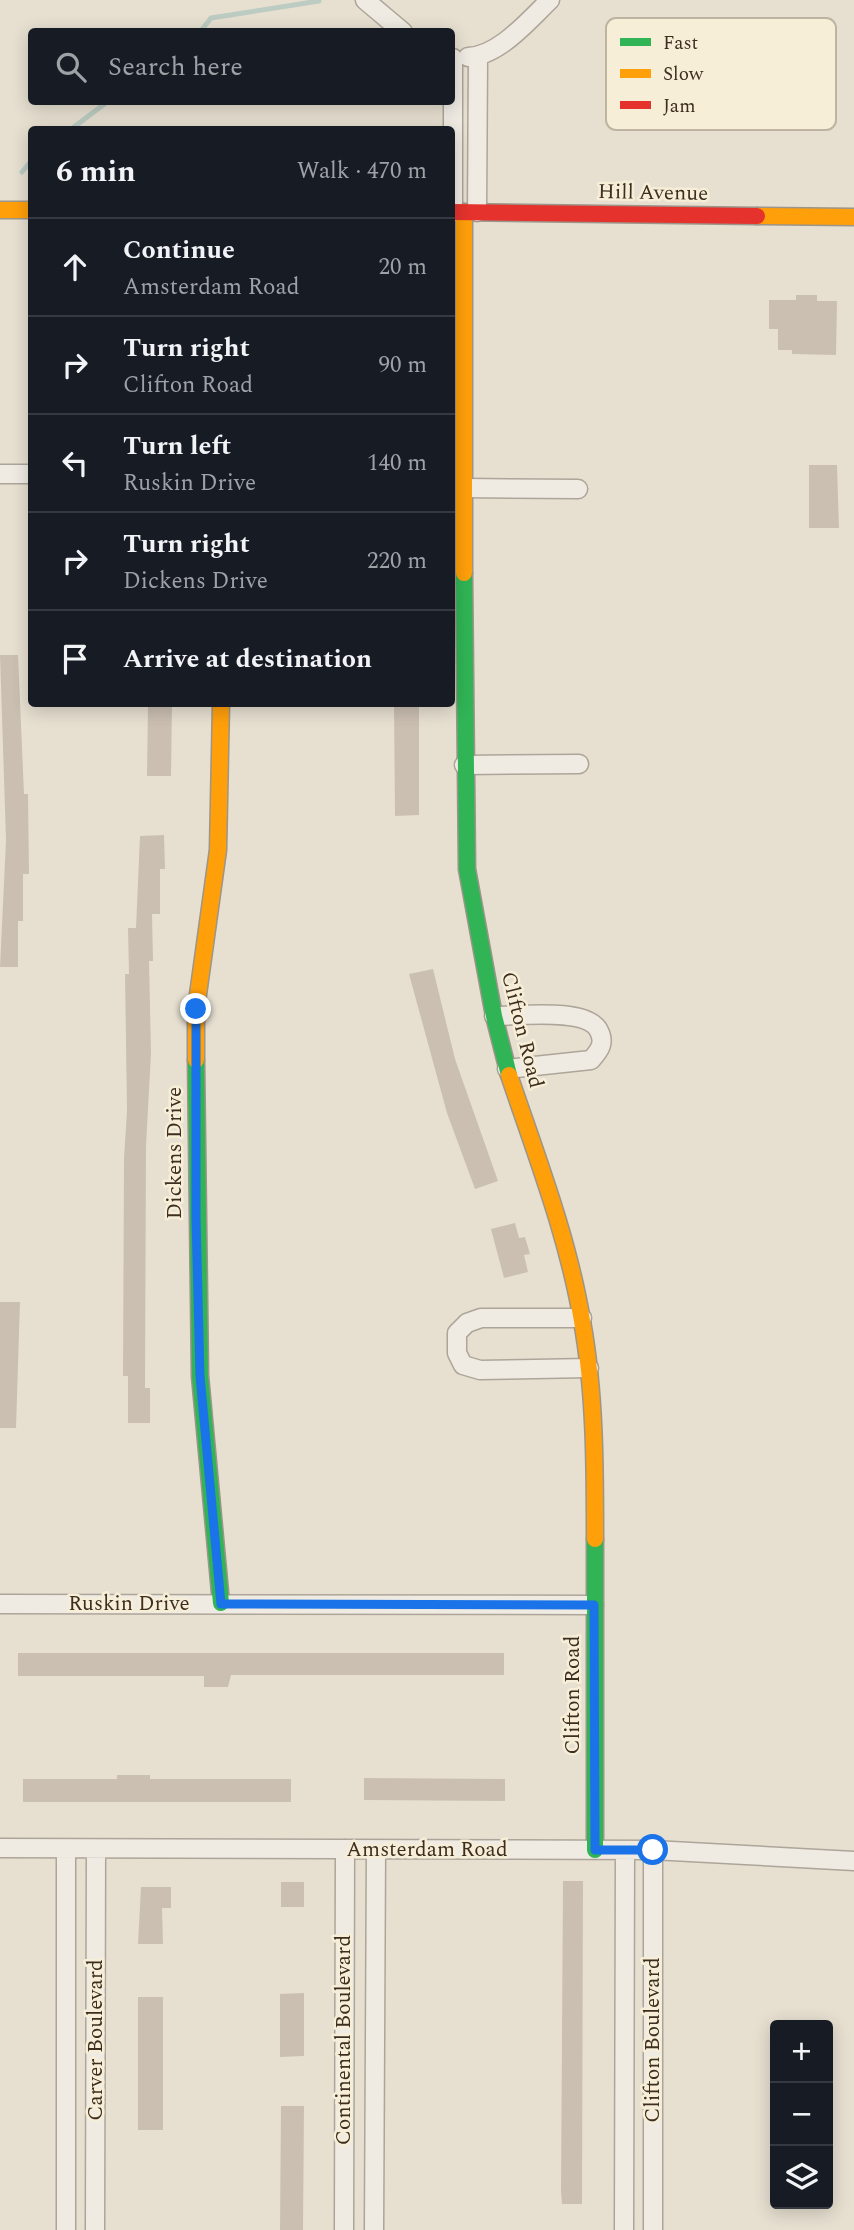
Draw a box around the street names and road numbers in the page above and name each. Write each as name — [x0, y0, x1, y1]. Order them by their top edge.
street label: Hill Avenue — [597, 176, 709, 210]
street label: Clifton Road — [492, 969, 552, 1091]
street label: Dickens Drive — [159, 1087, 191, 1219]
street label: Ruskin Drive — [68, 1588, 190, 1620]
street label: Clifton Road — [557, 1636, 589, 1754]
street label: Amsterdam Road — [346, 1834, 508, 1866]
street label: Continental Boulevard — [328, 1935, 360, 2145]
street label: Clifton Boulevard — [637, 1957, 669, 2123]
street label: Carver Boulevard — [80, 1959, 112, 2121]

